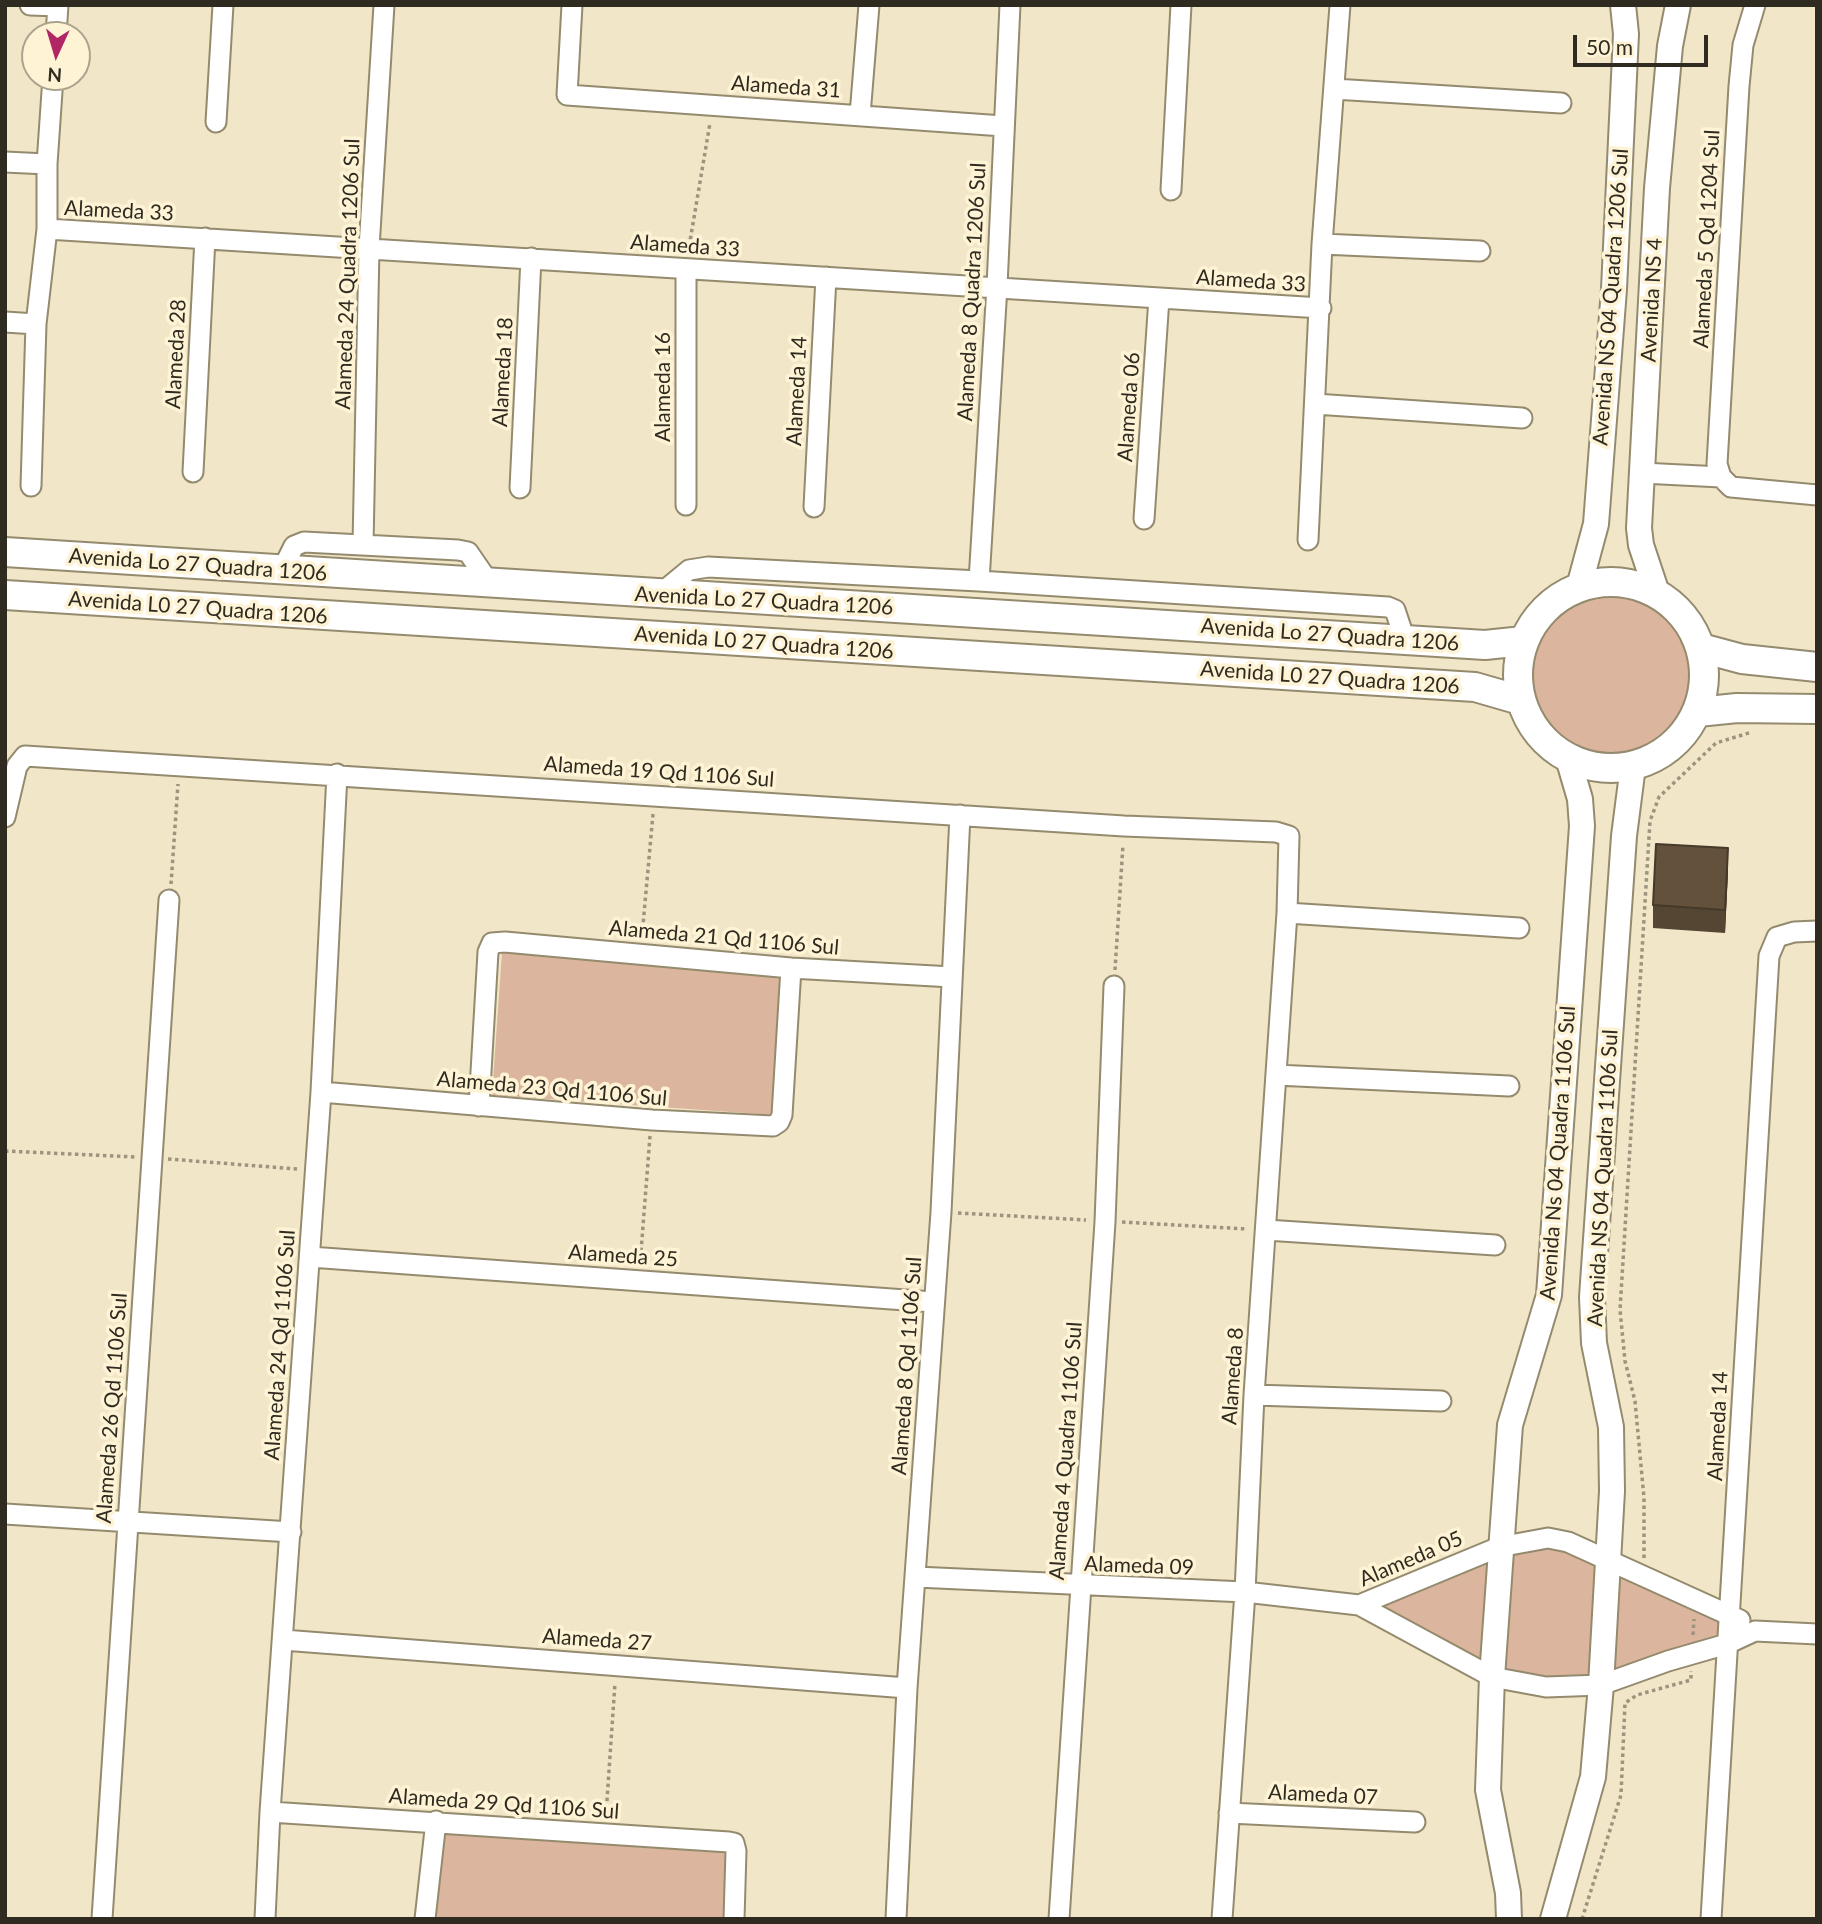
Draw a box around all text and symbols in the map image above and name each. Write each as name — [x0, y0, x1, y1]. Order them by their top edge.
north arrow — [21, 21, 91, 91]
scale bar — [1577, 21, 1712, 65]
text: 50 m — [1586, 34, 1633, 59]
text: N — [47, 63, 63, 87]
street label: Alameda 31 — [730, 71, 842, 103]
street label: Alameda 5 Qd 1204 Sul — [1689, 129, 1725, 349]
street label: Alameda 24 Quadra 1206 Sul — [331, 138, 365, 410]
street label: Avenida NS 04 Quadra 1206 Sul — [1588, 148, 1634, 446]
street label: Alameda 8 Quadra 1206 Sul — [953, 162, 991, 422]
street label: Alameda 33 — [63, 196, 175, 226]
street label: Alameda 33 — [629, 230, 741, 262]
street label: Avenida NS 4 — [1636, 237, 1668, 363]
street label: Alameda 33 — [1195, 265, 1307, 297]
street label: Alameda 28 — [161, 298, 191, 410]
street label: Alameda 18 — [488, 316, 518, 428]
street label: Alameda 16 — [650, 332, 676, 442]
street label: Alameda 14 — [782, 335, 812, 447]
street label: Alameda 06 — [1113, 351, 1145, 463]
street label: Avenida Lo 27 Quadra 1206 — [68, 543, 328, 587]
street label: Avenida Lo 27 Quadra 1206 — [634, 582, 894, 620]
street label: Avenida L0 27 Quadra 1206 — [67, 586, 329, 630]
street label: Avenida Lo 27 Quadra 1206 — [1200, 613, 1460, 657]
street label: Avenida L0 27 Quadra 1206 — [633, 621, 895, 665]
street label: Avenida L0 27 Quadra 1206 — [1199, 656, 1461, 700]
street label: Alameda 19 Qd 1106 Sul — [543, 751, 775, 793]
street label: Alameda 21 Qd 1106 Sul — [608, 915, 840, 961]
street label: Avenida Ns 04 Quadra 1106 Sul — [1535, 1005, 1581, 1301]
street label: Avenida NS 04 Quadra 1106 Sul — [1583, 1029, 1623, 1327]
street label: Alameda 23 Qd 1106 Sul — [436, 1066, 668, 1112]
street label: Alameda 24 Qd 1106 Sul — [259, 1229, 301, 1461]
street label: Alameda 25 — [567, 1240, 679, 1272]
street label: Alameda 8 Qd 1106 Sul — [887, 1256, 927, 1476]
street label: Alameda 26 Qd 1106 Sul — [91, 1292, 133, 1524]
street label: Alameda 4 Quadra 1106 Sul — [1044, 1321, 1088, 1581]
street label: Alameda 8 — [1217, 1326, 1249, 1426]
street label: Alameda 14 — [1703, 1370, 1733, 1482]
street label: Alameda 05 — [1356, 1526, 1466, 1592]
street label: Alameda 09 — [1084, 1551, 1194, 1581]
street label: Alameda 27 — [541, 1624, 653, 1656]
street label: Alameda 07 — [1267, 1780, 1379, 1810]
street label: Alameda 29 Qd 1106 Sul — [388, 1783, 620, 1825]

